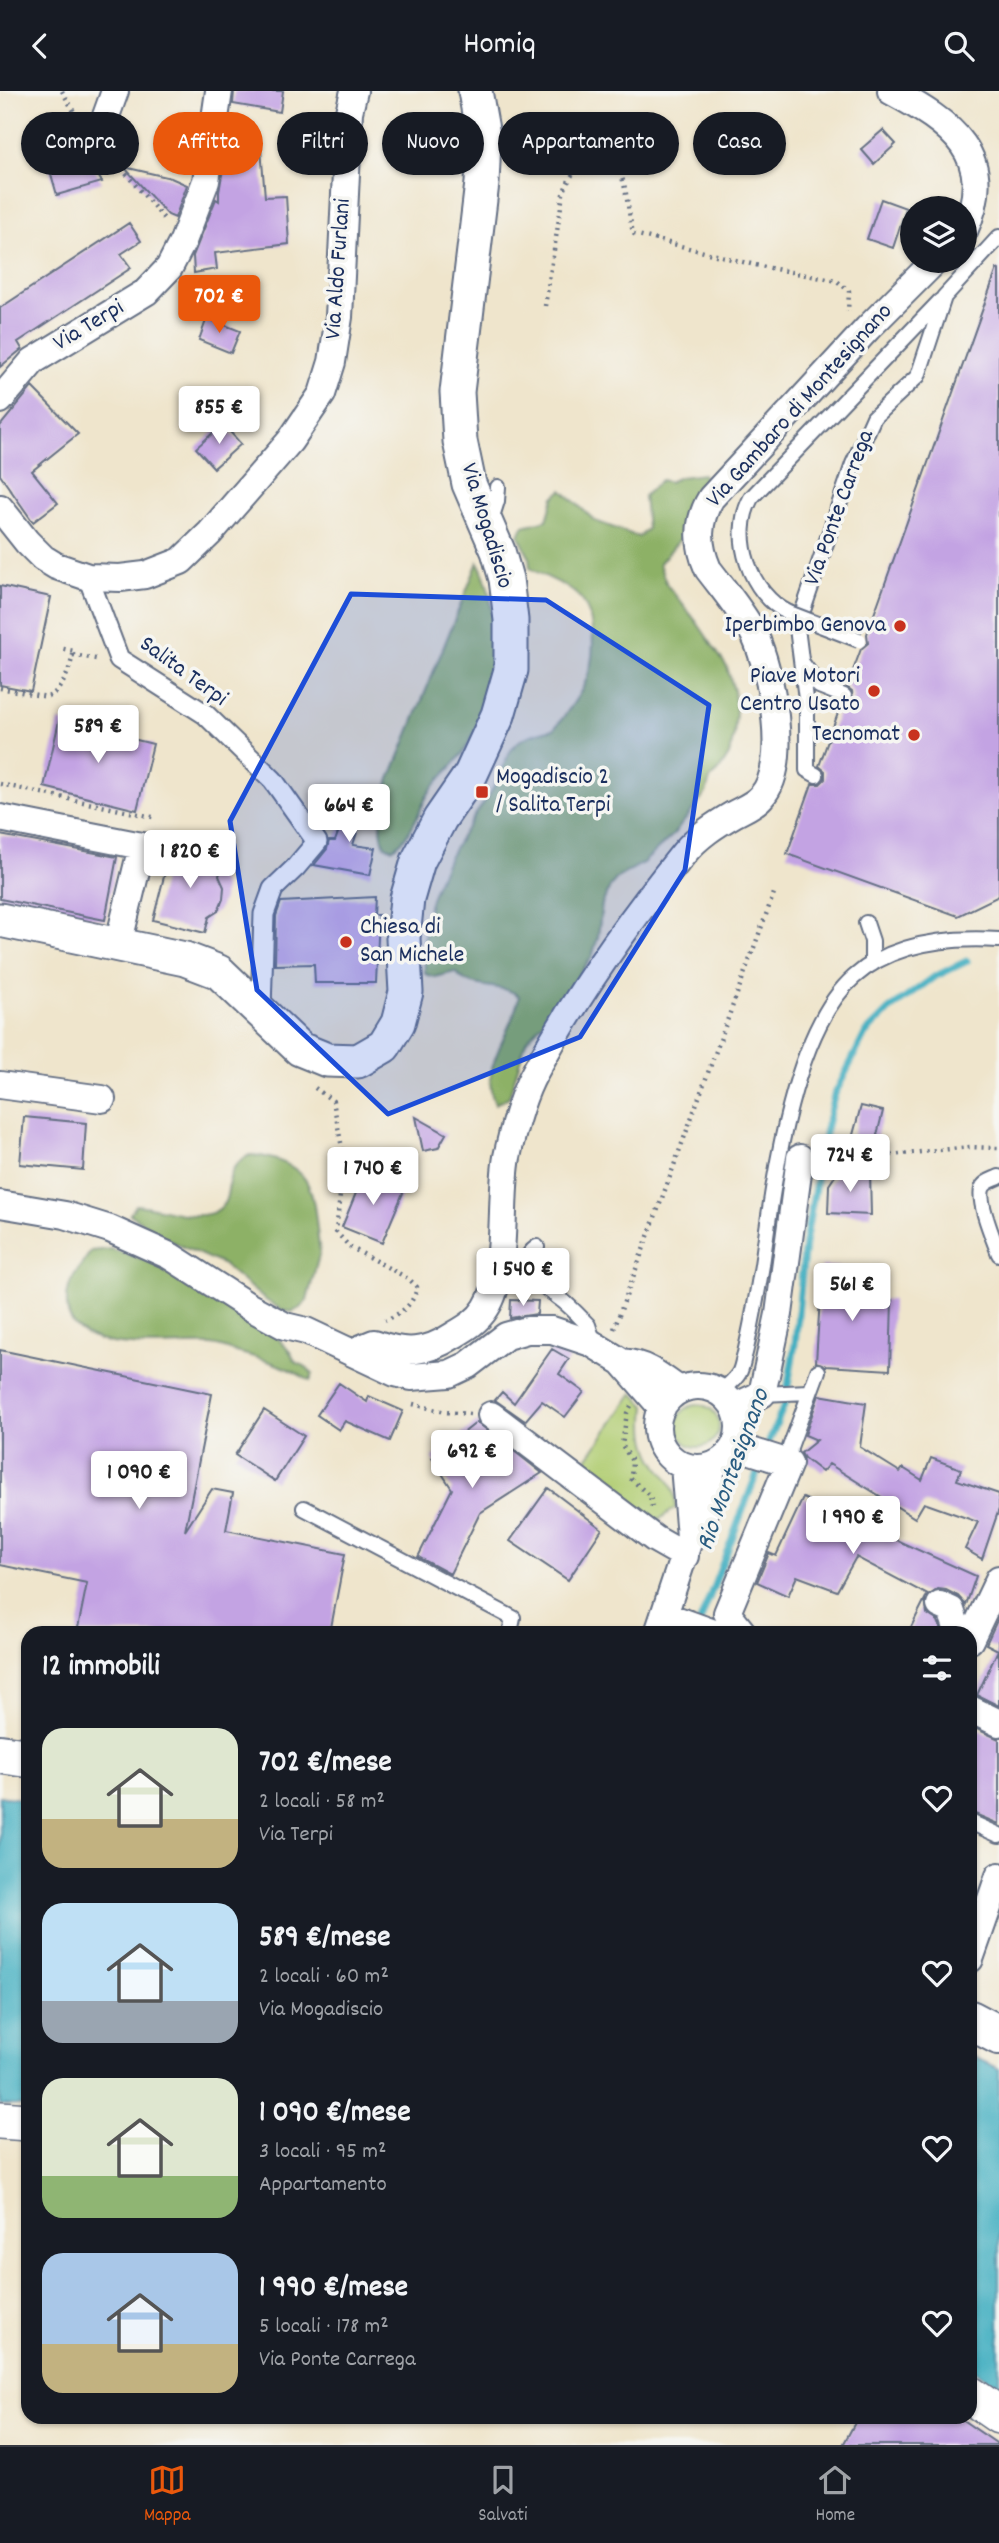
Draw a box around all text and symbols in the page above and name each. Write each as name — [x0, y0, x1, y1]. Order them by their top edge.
text: Homiq — [463, 23, 536, 69]
icon: back — [21, 27, 59, 65]
icon: search — [940, 27, 978, 65]
chip: Compra — [21, 112, 139, 175]
chip: Affitta — [153, 112, 263, 175]
chip: Filtri — [277, 112, 368, 175]
chip: Nuovo — [382, 112, 484, 175]
chip: Appartamento — [498, 112, 679, 175]
chip: Casa — [693, 112, 786, 175]
map controls — [900, 196, 977, 273]
button: layers — [900, 196, 977, 273]
street label: Via Aldo Furlani — [317, 197, 361, 341]
pin: 702 € — [170, 275, 268, 335]
text: 702 € — [194, 281, 244, 314]
street label: Via Terpi — [47, 292, 131, 360]
street label: Via Gambaro di Montesignano — [699, 296, 901, 516]
pin: 855 € — [170, 387, 268, 446]
text: 855 € — [195, 392, 243, 425]
street label: Via Ponte Carrega — [796, 425, 884, 591]
street label: Via Mogadiscio — [451, 459, 521, 593]
place label: Iperbimbo Genova — [724, 609, 887, 643]
marker: Iperbimbo Genova — [892, 618, 908, 634]
street label: Salita Terpi — [132, 628, 234, 716]
place label: Piave Motori Centro Usato — [740, 660, 860, 722]
marker: Piave Motori Centro Usato — [866, 683, 882, 699]
pin: 589 € — [49, 705, 147, 765]
text: 589 € — [74, 711, 122, 744]
place label: Tecnomat — [812, 718, 900, 752]
marker: Tecnomat — [906, 727, 922, 743]
place label: Mogadiscio 2 / Salita Terpi — [496, 761, 610, 823]
marker: Mogadiscio 2 / Salita Terpi — [474, 784, 490, 800]
pin: 664 € — [300, 785, 398, 844]
text: 664 € — [324, 790, 374, 823]
pin: 1 820 € — [125, 831, 255, 890]
text: 1 820 € — [160, 836, 220, 869]
place label: Chiesa di San Michele — [360, 911, 464, 973]
marker: Chiesa di San Michele — [338, 934, 354, 950]
pin: 724 € — [801, 1135, 899, 1194]
text: 724 € — [827, 1140, 873, 1173]
pin: 1 740 € — [308, 1147, 438, 1207]
text: 1 740 € — [343, 1153, 403, 1186]
pin: 1 540 € — [458, 1249, 588, 1308]
text: 1 540 € — [492, 1254, 554, 1287]
pin: 561 € — [803, 1263, 901, 1323]
text: 561 € — [829, 1269, 875, 1302]
water label: Rio Montesignano — [688, 1383, 781, 1556]
pin: 692 € — [423, 1431, 521, 1490]
text: 692 € — [447, 1436, 497, 1469]
pin: 1 090 € — [74, 1451, 204, 1511]
text: 1 090 € — [107, 1457, 171, 1490]
pin: 1 990 € — [788, 1497, 918, 1556]
text: 1 990 € — [822, 1502, 884, 1535]
text: 12 immobili — [42, 1647, 160, 1690]
icon: filters — [918, 1649, 956, 1687]
text: 702 €/mese — [259, 1743, 392, 1786]
icon: home — [98, 1756, 182, 1840]
icon: heart — [918, 1779, 956, 1817]
text: 2 locali · 58 m² — [259, 1786, 385, 1819]
text: Via Terpi — [259, 1819, 333, 1852]
text: 589 €/mese — [259, 1918, 390, 1961]
icon: home — [98, 1931, 182, 2015]
icon: heart — [918, 1954, 956, 1992]
text: 2 locali · 60 m² — [259, 1961, 389, 1994]
text: Via Mogadiscio — [259, 1994, 383, 2027]
text: 1 090 €/mese — [259, 2093, 411, 2136]
icon: home — [98, 2106, 182, 2190]
icon: heart — [918, 2129, 956, 2167]
text: 3 locali · 95 m² — [259, 2136, 386, 2169]
text: Appartamento — [259, 2169, 387, 2202]
text: 1 990 €/mese — [259, 2268, 408, 2311]
icon: home — [98, 2281, 182, 2365]
icon: heart — [918, 2304, 956, 2342]
text: 5 locali · 178 m² — [259, 2311, 389, 2344]
text: Via Ponte Carrega — [259, 2344, 416, 2377]
tab: Mappa — [144, 2461, 190, 2530]
tab: Salvati — [478, 2461, 528, 2530]
tab: Home — [815, 2461, 855, 2530]

